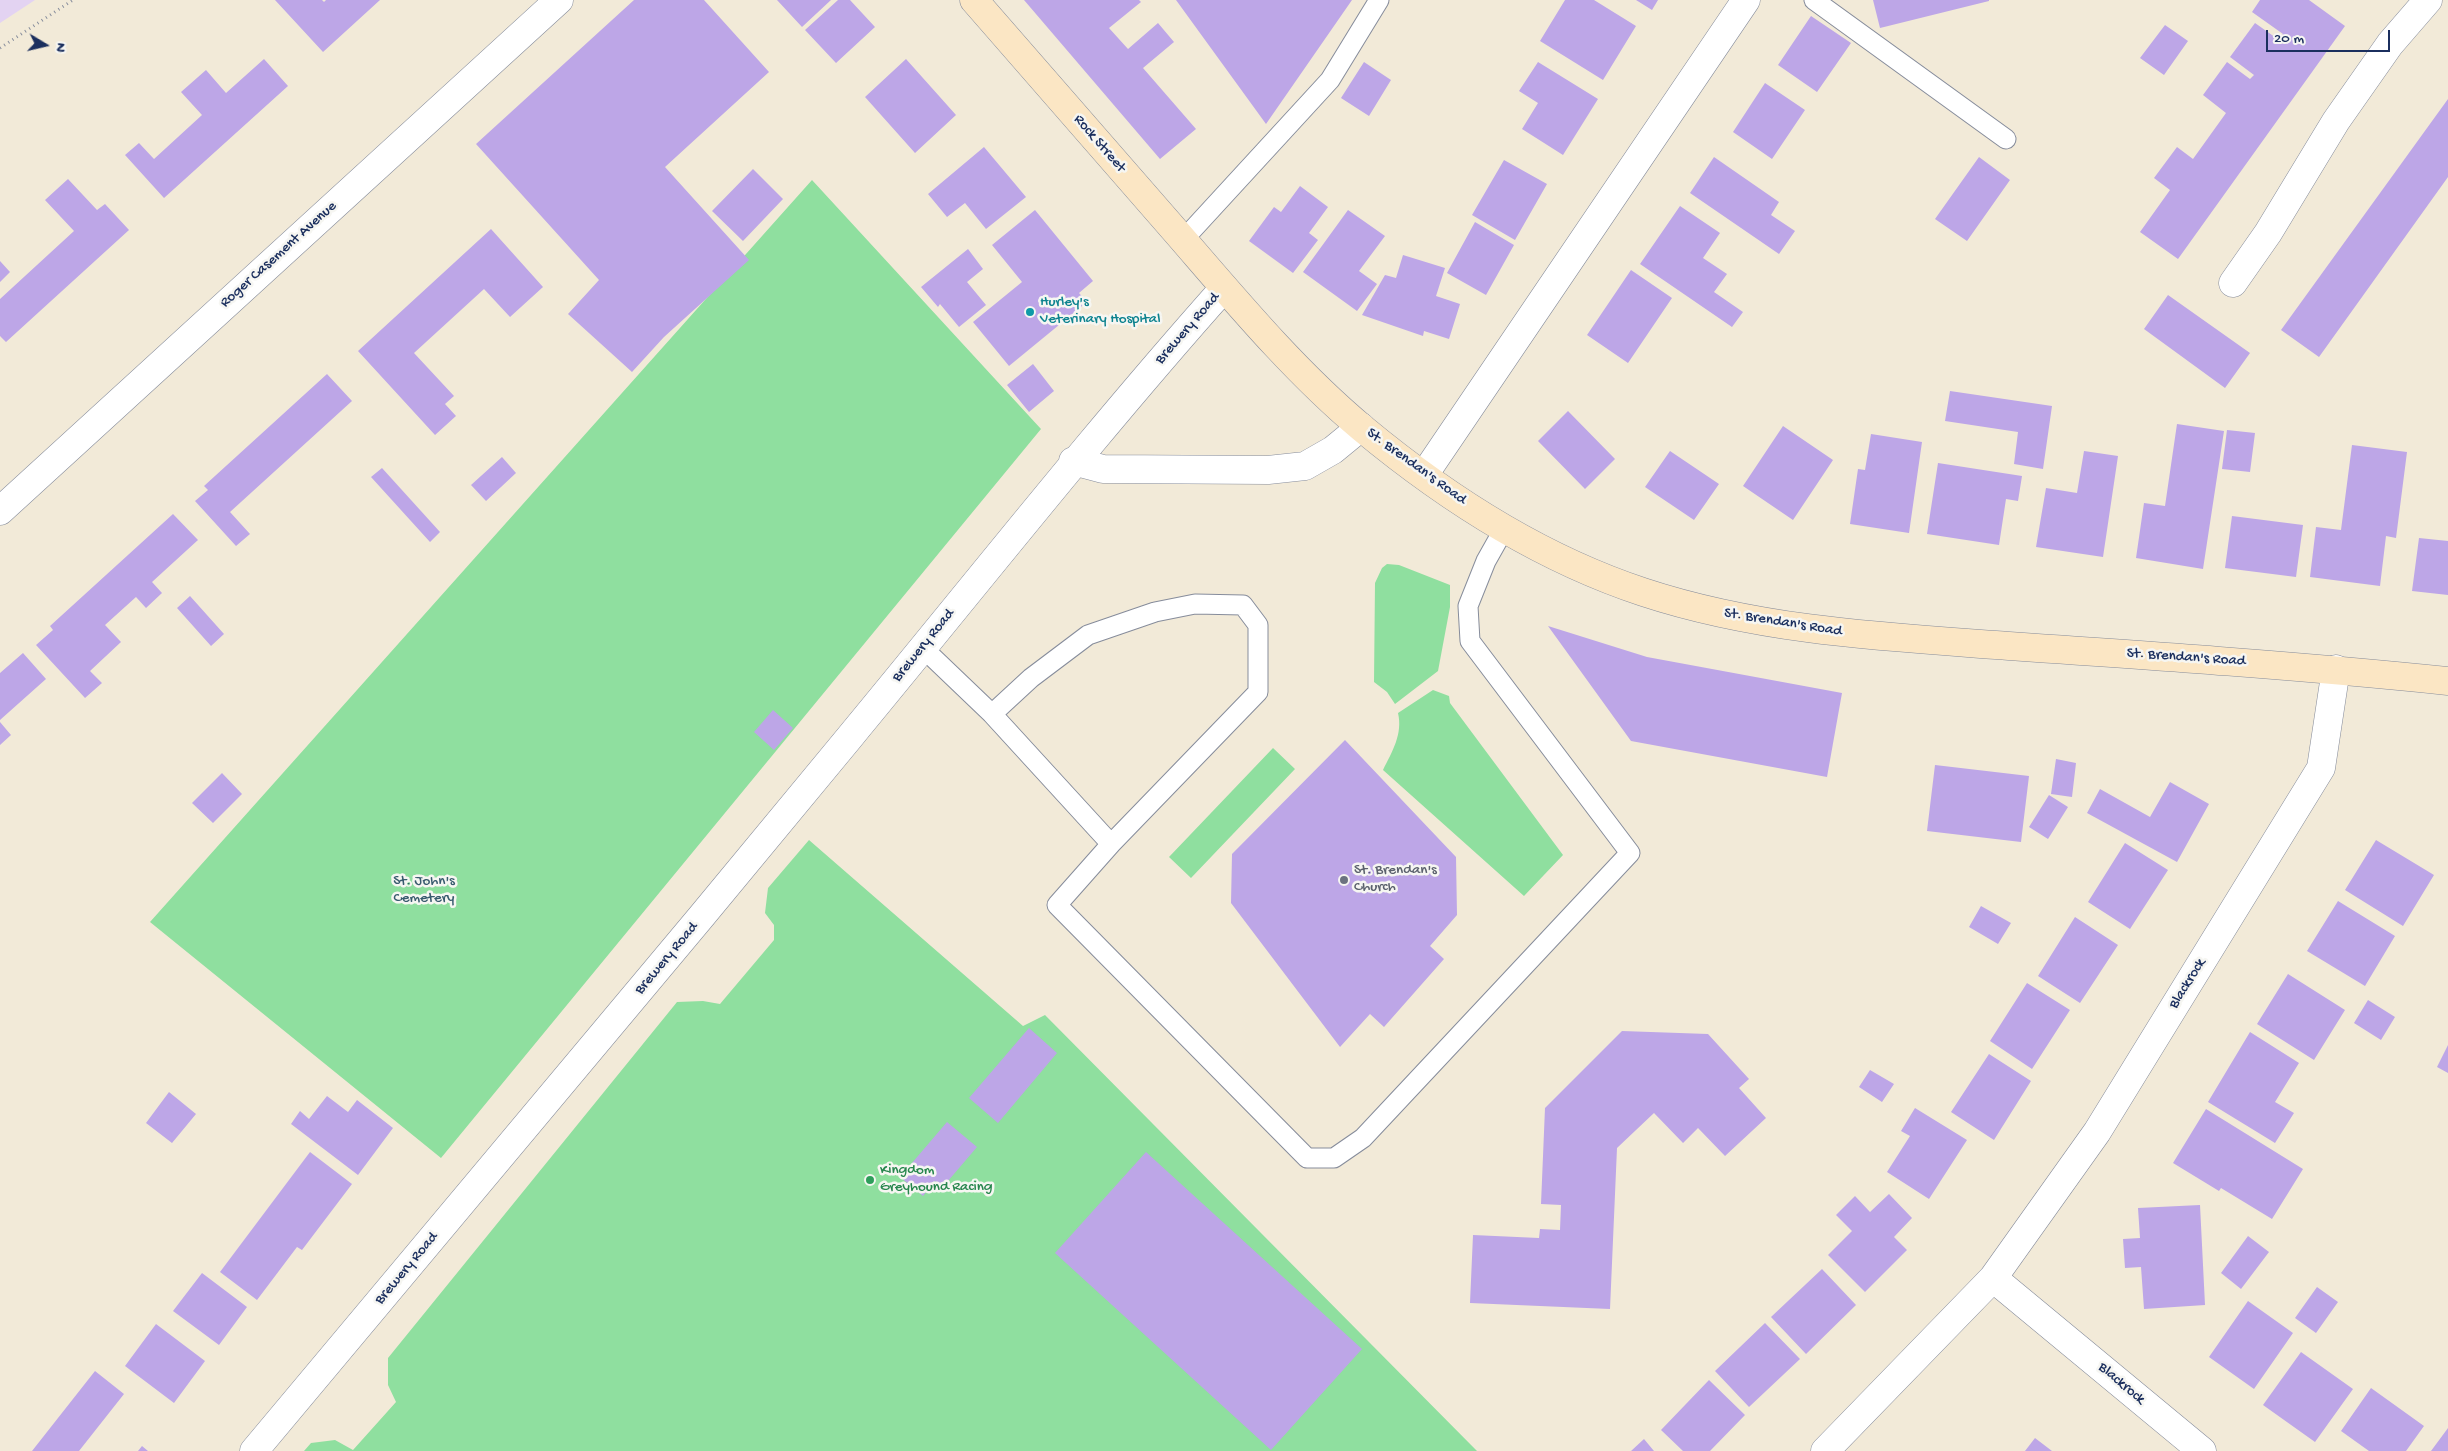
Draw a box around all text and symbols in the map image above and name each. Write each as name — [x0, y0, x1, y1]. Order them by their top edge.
north arrow — [20, 20, 70, 70]
scale bar — [2268, 20, 2392, 52]
text: 20 m — [2274, 30, 2304, 48]
text: N — [51, 42, 69, 53]
street label: Rock Street — [1069, 111, 1129, 177]
street label: Roger Casement Avenue — [217, 198, 341, 312]
street label: Brewery Road — [1152, 289, 1224, 369]
place label: Hurley's Veterinary Hospital — [1040, 294, 1160, 329]
marker: Hurley's Veterinary Hospital — [1024, 306, 1036, 318]
street label: St. Brendan's Road — [1363, 425, 1469, 509]
street label: St. Brendan's Road — [1723, 605, 1843, 641]
street label: Brewery Road — [889, 606, 959, 686]
street label: St. Brendan's Road — [2126, 645, 2246, 671]
place label: St. Brendan's Church — [1354, 862, 1437, 897]
park label: St. John's Cemetery — [393, 873, 455, 908]
marker: St. Brendan's Church — [1338, 874, 1350, 886]
street label: Brewery Road — [631, 919, 703, 999]
street label: Blackrock — [2166, 956, 2210, 1012]
place label: Kingdom Greyhound Racing — [880, 1162, 992, 1197]
marker: Kingdom Greyhound Racing — [864, 1174, 876, 1186]
street label: Brewery Road — [371, 1229, 443, 1309]
street label: Blackrock — [2094, 1359, 2148, 1409]

